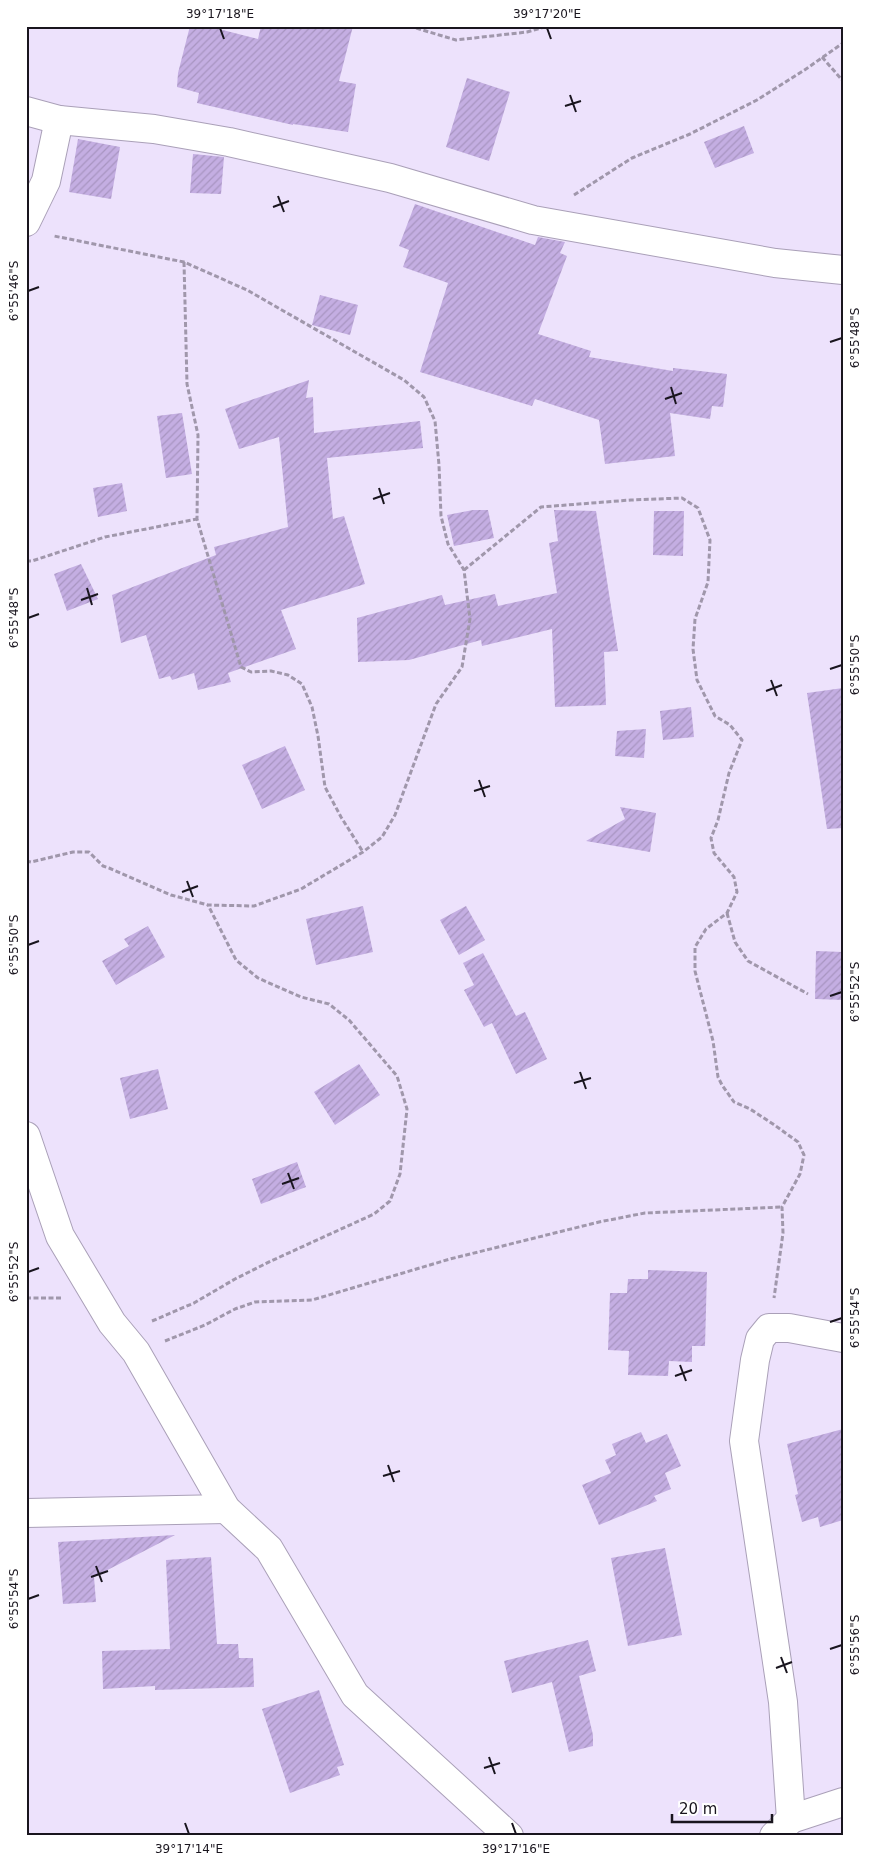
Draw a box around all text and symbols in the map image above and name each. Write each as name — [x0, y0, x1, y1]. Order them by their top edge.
text: 39°17'18"E — [186, 7, 254, 21]
text: 39°17'20"E — [513, 7, 581, 21]
text: 6°55'46"S — [7, 261, 21, 321]
text: 6°55'48"S — [848, 308, 862, 368]
text: 6°55'48"S — [7, 588, 21, 648]
text: 6°55'50"S — [848, 635, 862, 695]
text: 6°55'50"S — [7, 915, 21, 975]
text: 6°55'52"S — [848, 962, 862, 1022]
text: 6°55'52"S — [7, 1242, 21, 1302]
text: 6°55'54"S — [848, 1288, 862, 1348]
text: 6°55'54"S — [7, 1569, 21, 1629]
text: 6°55'56"S — [848, 1615, 862, 1675]
scale bar — [672, 1792, 772, 1824]
text: 20 m — [679, 1800, 717, 1818]
text: 39°17'14"E — [155, 1842, 223, 1856]
text: 39°17'16"E — [482, 1842, 550, 1856]

